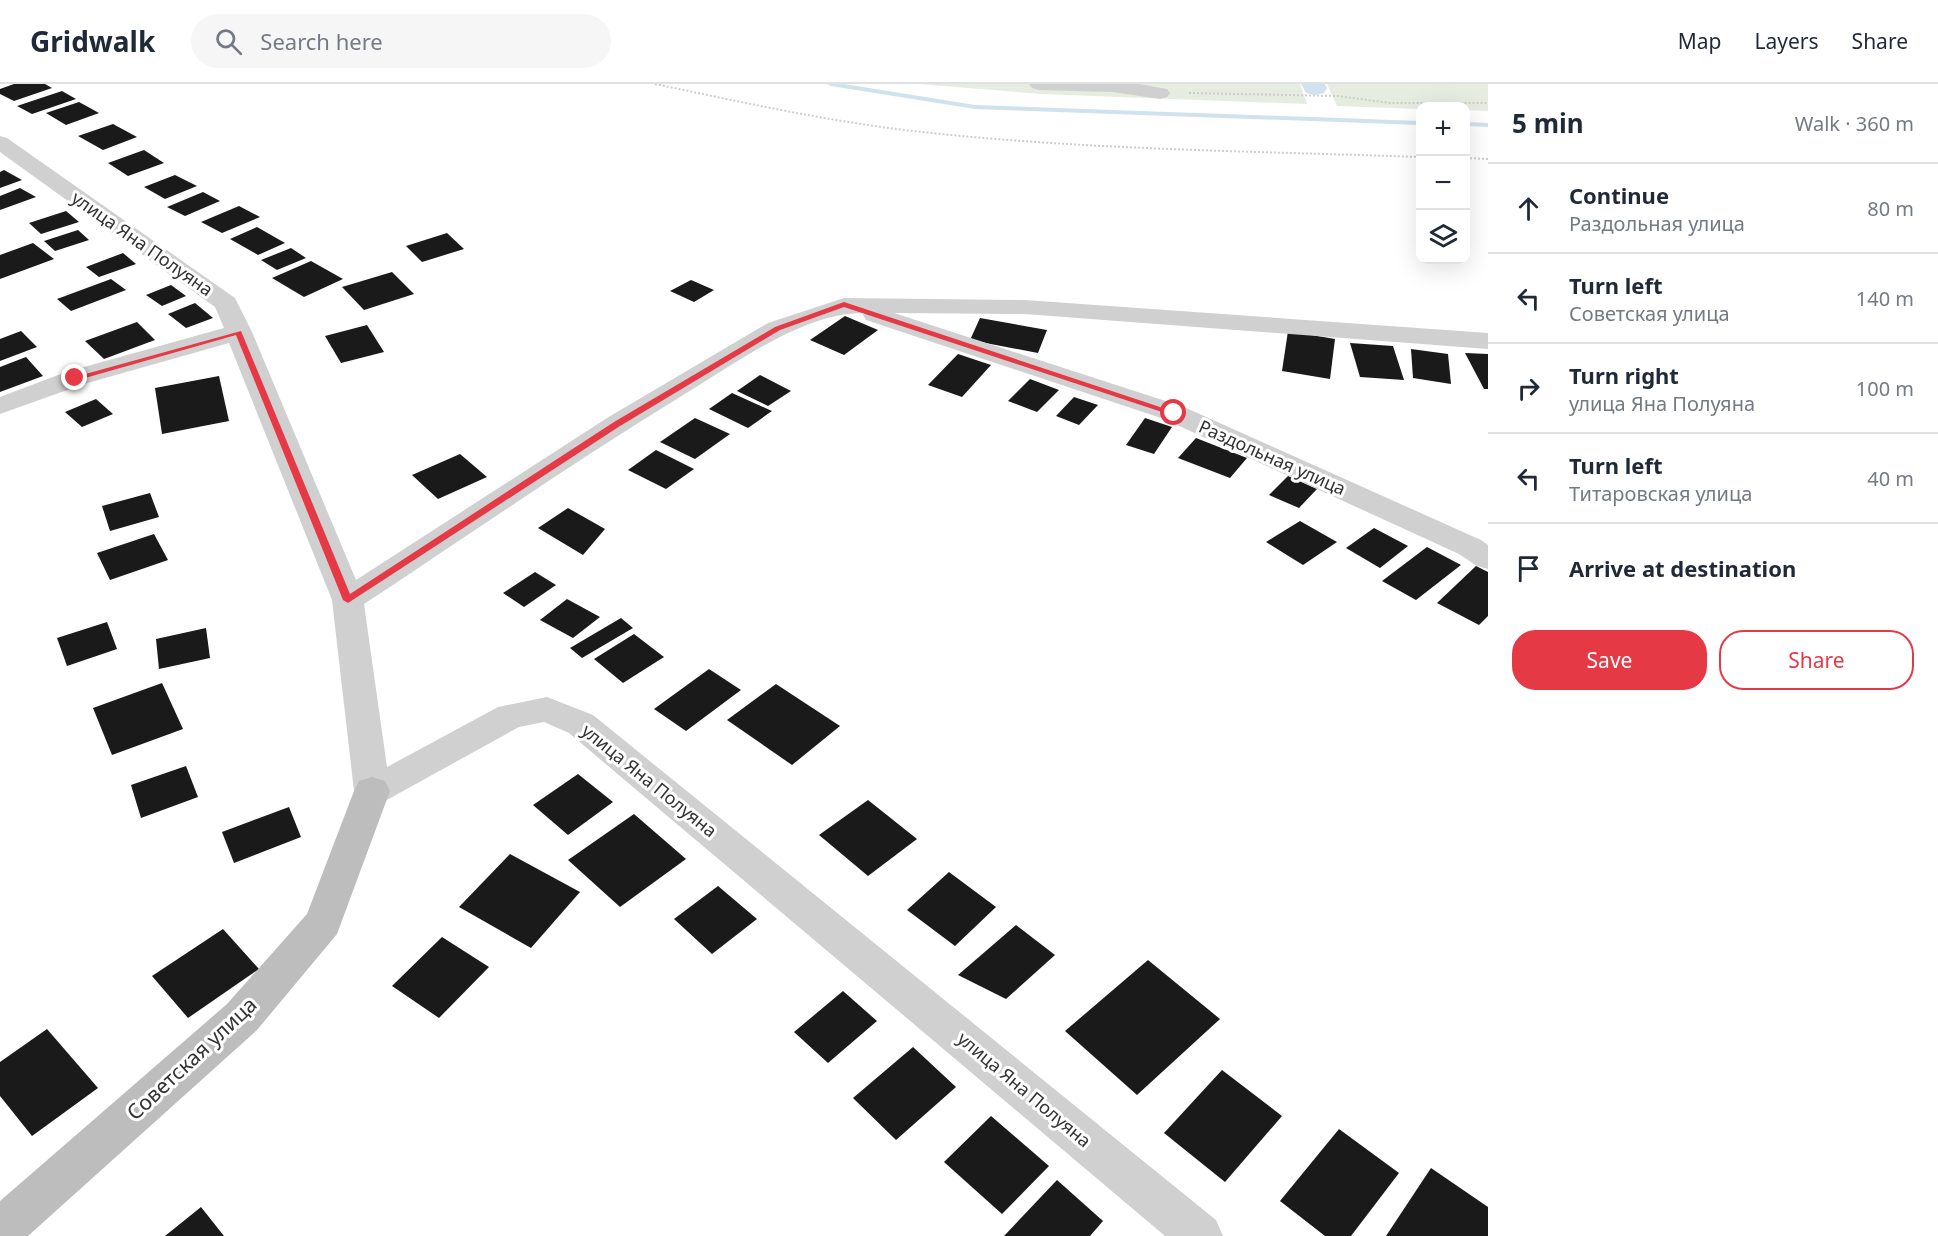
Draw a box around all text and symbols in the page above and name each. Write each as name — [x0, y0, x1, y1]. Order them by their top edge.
search box — [191, 14, 611, 68]
text: Gridwalk — [30, 22, 155, 60]
icon: search — [212, 25, 245, 58]
text: Search here — [260, 26, 383, 56]
text: Map — [1678, 27, 1722, 55]
text: Layers — [1755, 27, 1819, 55]
text: Share — [1852, 27, 1908, 55]
map controls — [1416, 102, 1470, 264]
button: + — [1416, 102, 1470, 156]
text: 5 min — [1512, 105, 1584, 141]
text: Walk · 360 m — [1795, 110, 1914, 137]
button: − — [1416, 156, 1470, 210]
text: Continue — [1569, 180, 1669, 210]
street label: улица Яна Полуяна — [67, 185, 218, 301]
icon: ahead — [1512, 192, 1545, 225]
text: 80 m — [1867, 195, 1914, 222]
button: layers — [1416, 210, 1470, 264]
text: Раздольная улица — [1569, 210, 1745, 237]
text: Turn left — [1569, 270, 1663, 300]
icon: left — [1512, 282, 1545, 315]
text: 140 m — [1856, 285, 1914, 312]
text: Советская улица — [1569, 300, 1730, 327]
text: Turn right — [1569, 360, 1679, 390]
route end — [61, 364, 87, 390]
icon: right — [1512, 372, 1545, 405]
text: 100 m — [1856, 375, 1914, 402]
text: улица Яна Полуяна — [1569, 390, 1755, 417]
route start — [1160, 399, 1186, 425]
street label: Раздольная улица — [1195, 414, 1350, 500]
text: Turn left — [1569, 450, 1663, 480]
icon: left — [1512, 462, 1545, 495]
text: 40 m — [1867, 465, 1914, 492]
text: Титаровская улица — [1569, 480, 1752, 507]
icon: arrive — [1512, 552, 1545, 585]
text: Arrive at destination — [1569, 553, 1796, 583]
button: Save — [1512, 630, 1707, 690]
button: Share — [1719, 630, 1914, 690]
street label: улица Яна Полуяна — [577, 718, 722, 842]
street label: Советская улица — [120, 991, 262, 1126]
street label: улица Яна Полуяна — [953, 1026, 1096, 1152]

